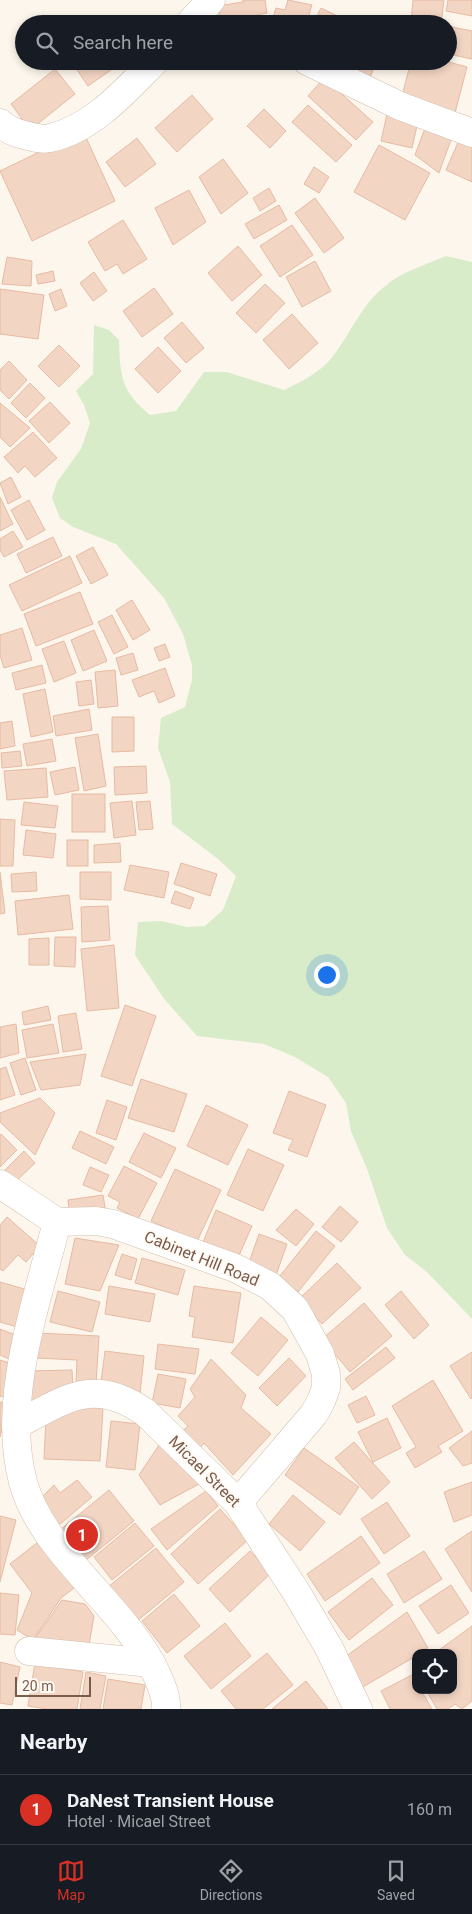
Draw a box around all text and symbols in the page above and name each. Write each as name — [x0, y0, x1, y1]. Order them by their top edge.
search box — [15, 15, 457, 70]
icon: search — [33, 29, 61, 57]
text: Search here — [73, 31, 173, 54]
your location — [314, 962, 340, 988]
street label: Cabinet Hill Road — [142, 1227, 262, 1290]
street label: Micael Street — [165, 1432, 244, 1511]
pin: 1 — [66, 1516, 98, 1554]
map controls — [412, 1649, 457, 1694]
button: locate — [412, 1649, 457, 1694]
scale bar — [15, 1674, 91, 1697]
text: 20 m — [22, 1678, 54, 1694]
text: Nearby — [20, 1730, 87, 1754]
text: DaNest Transient House — [67, 1789, 274, 1812]
text: 1 — [31, 1800, 41, 1819]
text: 160 m — [407, 1800, 452, 1819]
text: Hotel · Micael Street — [67, 1812, 211, 1831]
tab: Map — [57, 1857, 85, 1903]
tab: Directions — [200, 1857, 263, 1903]
tab: Saved — [377, 1857, 415, 1903]

